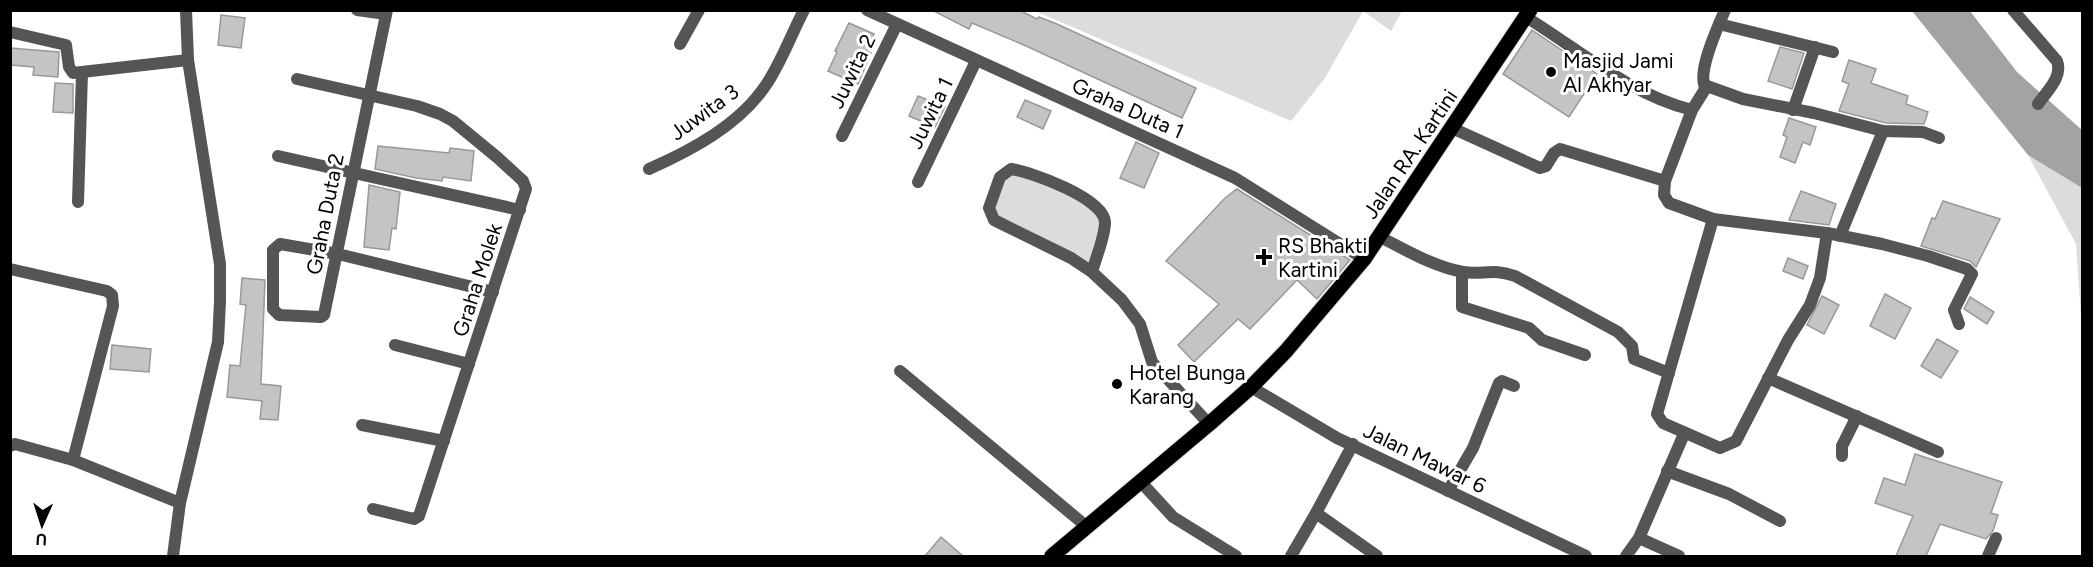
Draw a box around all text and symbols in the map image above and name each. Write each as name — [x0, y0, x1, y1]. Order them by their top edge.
street label: Juwita 2 — [823, 30, 881, 112]
place label: Masjid Jami Al Akhyar — [1563, 48, 1674, 97]
marker: Masjid Jami Al Akhyar — [1544, 65, 1558, 79]
street label: Graha Duta 1 — [1068, 72, 1188, 144]
street label: Juwita 1 — [902, 73, 958, 153]
street label: Juwita 3 — [665, 79, 743, 145]
street label: Jalan RA. Kartini — [1358, 85, 1462, 223]
street label: Graha Duta 2 — [301, 151, 349, 277]
street label: Graha Molek — [447, 219, 507, 340]
place label: RS Bhakti Kartini — [1278, 233, 1367, 282]
marker: RS Bhakti Kartini — [1255, 248, 1273, 266]
place label: Hotel Bunga Karang — [1129, 360, 1245, 409]
marker: Hotel Bunga Karang — [1110, 377, 1124, 391]
street label: Jalan Mawar 6 — [1360, 418, 1490, 498]
north arrow — [12, 495, 72, 555]
text: U — [35, 530, 47, 549]

